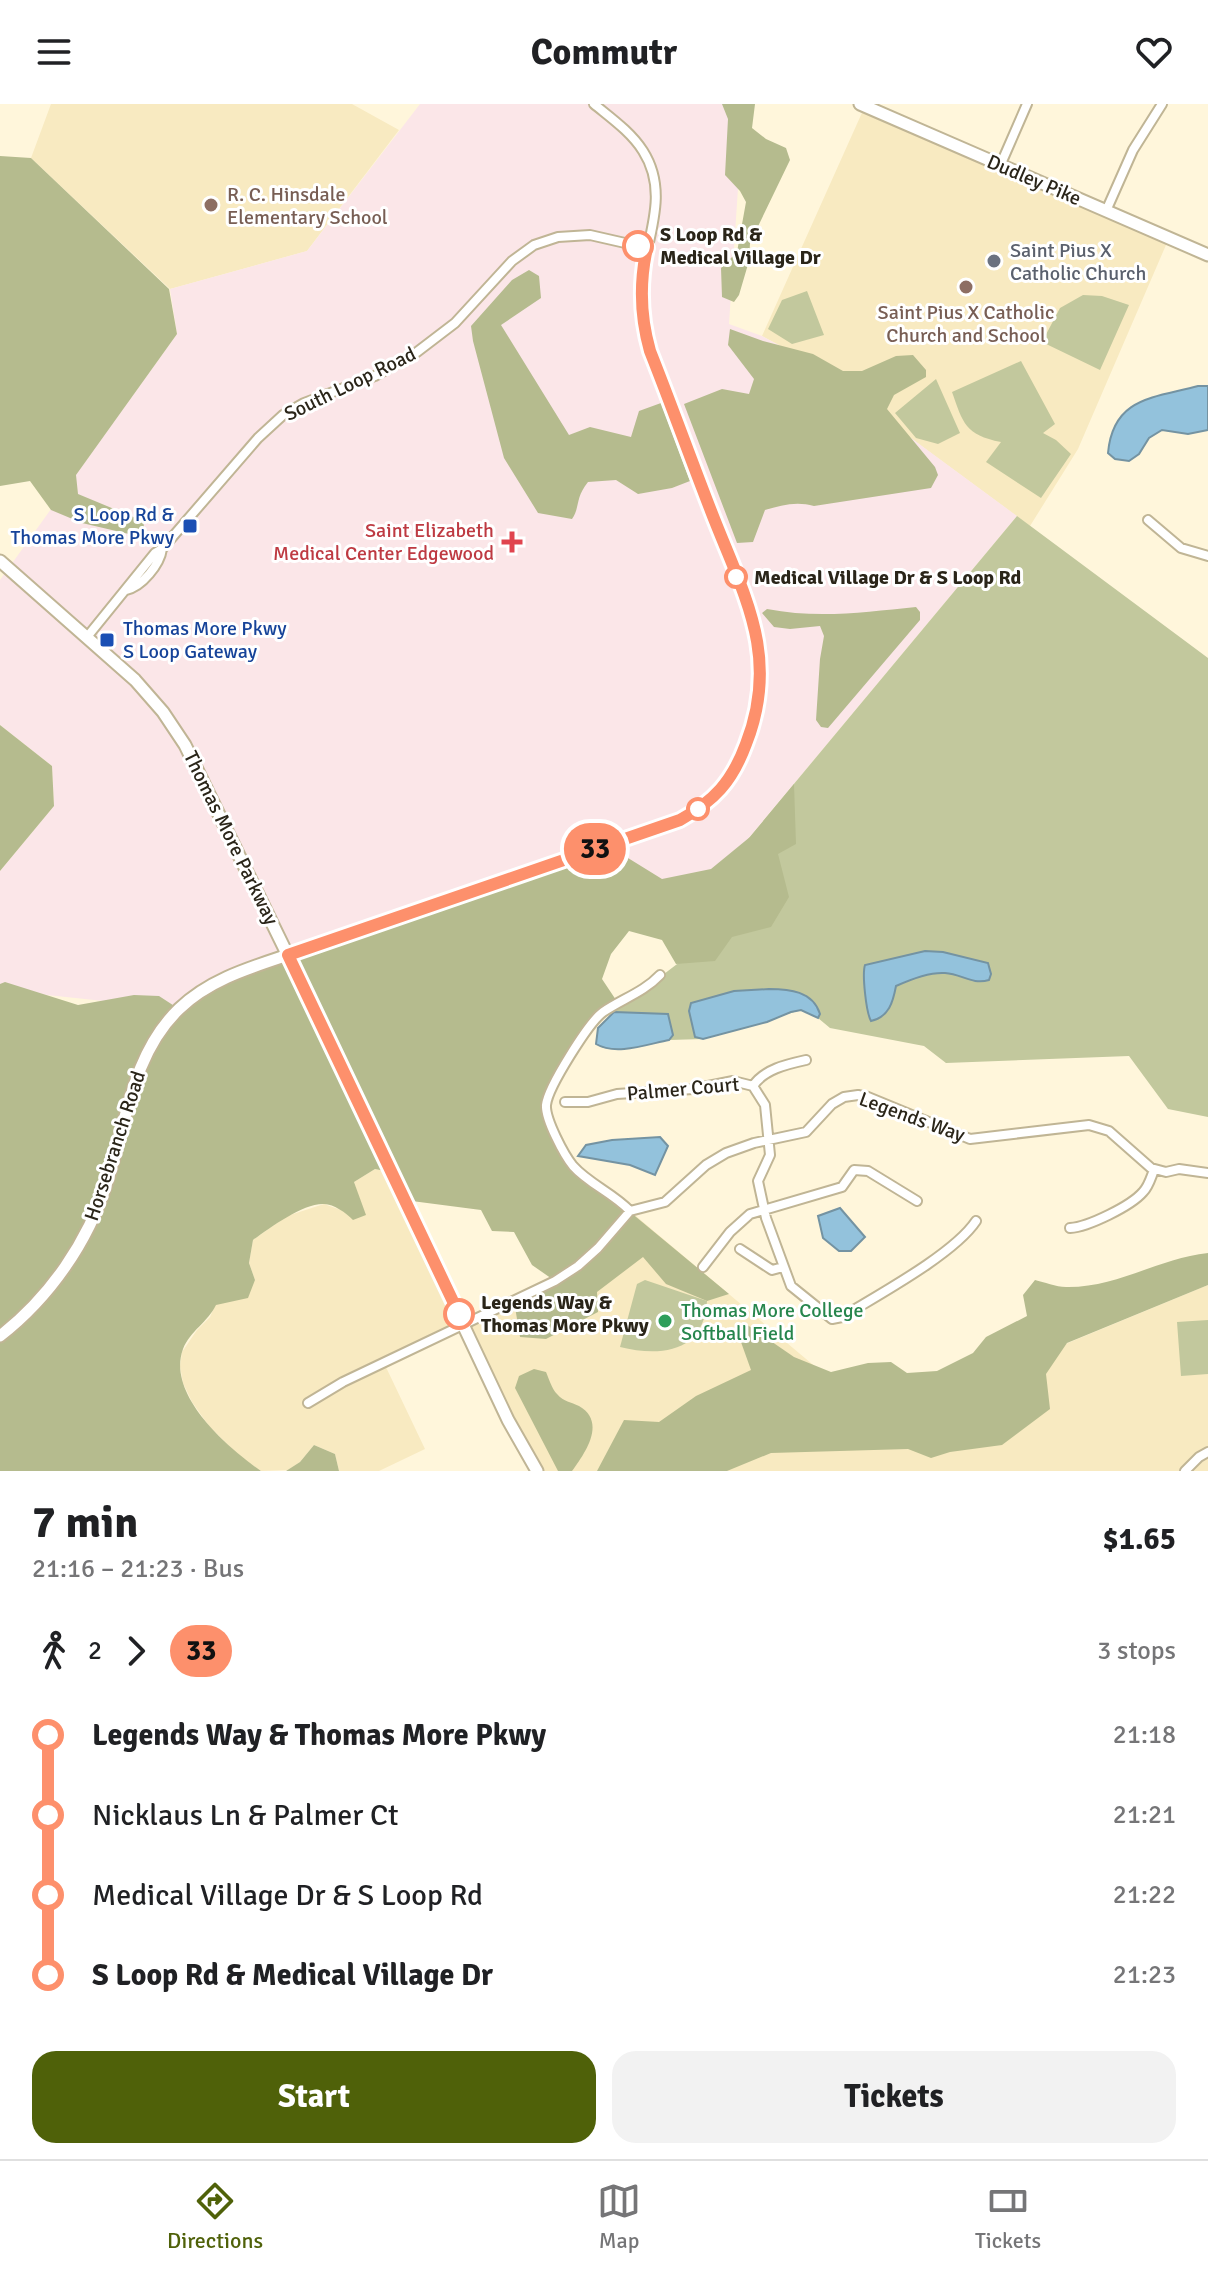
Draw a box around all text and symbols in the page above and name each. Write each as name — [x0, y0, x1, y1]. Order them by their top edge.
icon: menu — [32, 30, 76, 74]
text: Commutr — [531, 30, 677, 75]
icon: heart — [1132, 30, 1176, 74]
street label: Dudley Pike — [983, 149, 1085, 211]
place label: R. C. Hinsdale Elementary School — [227, 182, 388, 230]
marker: R. C. Hinsdale Elementary School — [202, 196, 220, 214]
place label: S Loop Rd & Medical Village Dr — [660, 222, 821, 270]
marker: S Loop Rd & Medical Village Dr — [623, 231, 653, 261]
place label: Saint Pius X Catholic Church — [1010, 238, 1146, 286]
marker: Saint Pius X Catholic Church — [985, 252, 1003, 270]
marker: Saint Pius X Catholic Church and School — [957, 278, 975, 296]
place label: Saint Pius X Catholic Church and School — [878, 300, 1054, 348]
street label: South Loop Road — [280, 341, 420, 427]
place label: S Loop Rd & Thomas More Pkwy — [11, 502, 175, 550]
marker: S Loop Rd & Thomas More Pkwy — [181, 517, 199, 535]
place label: Saint Elizabeth Medical Center Edgewood — [273, 518, 494, 566]
marker: Saint Elizabeth Medical Center Edgewood — [501, 531, 523, 553]
place label: Medical Village Dr & S Loop Rd — [754, 565, 1022, 590]
marker: Medical Village Dr & S Loop Rd — [725, 566, 747, 588]
place label: Thomas More Pkwy S Loop Gateway — [123, 616, 287, 664]
marker: Thomas More Pkwy S Loop Gateway — [98, 631, 116, 649]
street label: Thomas More Parkway — [178, 747, 284, 930]
unlabelled marker — [687, 798, 709, 820]
line badge: 33 — [559, 823, 631, 875]
text: 33 — [580, 832, 610, 866]
street label: Horsebranch Road — [79, 1068, 151, 1224]
street label: Palmer Court — [626, 1072, 740, 1106]
street label: Legends Way — [856, 1086, 969, 1148]
place label: Legends Way & Thomas More Pkwy — [481, 1290, 649, 1338]
place label: Thomas More College Softball Field — [681, 1298, 864, 1346]
marker: Legends Way & Thomas More Pkwy — [444, 1299, 474, 1329]
marker: Thomas More College Softball Field — [656, 1312, 674, 1330]
text: 7 min — [32, 1496, 138, 1550]
text: $1.65 — [1103, 1521, 1176, 1558]
text: 21:16 – 21:23 · Bus — [32, 1553, 244, 1585]
icon: walk — [32, 1629, 76, 1673]
icon: forward — [114, 1629, 158, 1673]
text: 33 — [186, 1634, 216, 1668]
text: 2 — [88, 1635, 102, 1667]
text: 3 stops — [1097, 1635, 1176, 1667]
text: Legends Way & Thomas More Pkwy — [92, 1717, 546, 1754]
text: 21:18 — [1113, 1719, 1176, 1751]
text: Nicklaus Ln & Palmer Ct — [92, 1797, 399, 1834]
text: 21:21 — [1113, 1799, 1176, 1831]
text: Medical Village Dr & S Loop Rd — [92, 1877, 483, 1914]
text: 21:22 — [1113, 1879, 1176, 1911]
text: S Loop Rd & Medical Village Dr — [92, 1957, 493, 1994]
text: 21:23 — [1113, 1959, 1176, 1991]
button: Start — [32, 2051, 596, 2143]
button: Tickets — [612, 2051, 1176, 2143]
tab: Directions — [167, 2179, 263, 2254]
tab: Map — [597, 2179, 641, 2254]
tab: Tickets — [975, 2179, 1041, 2254]

